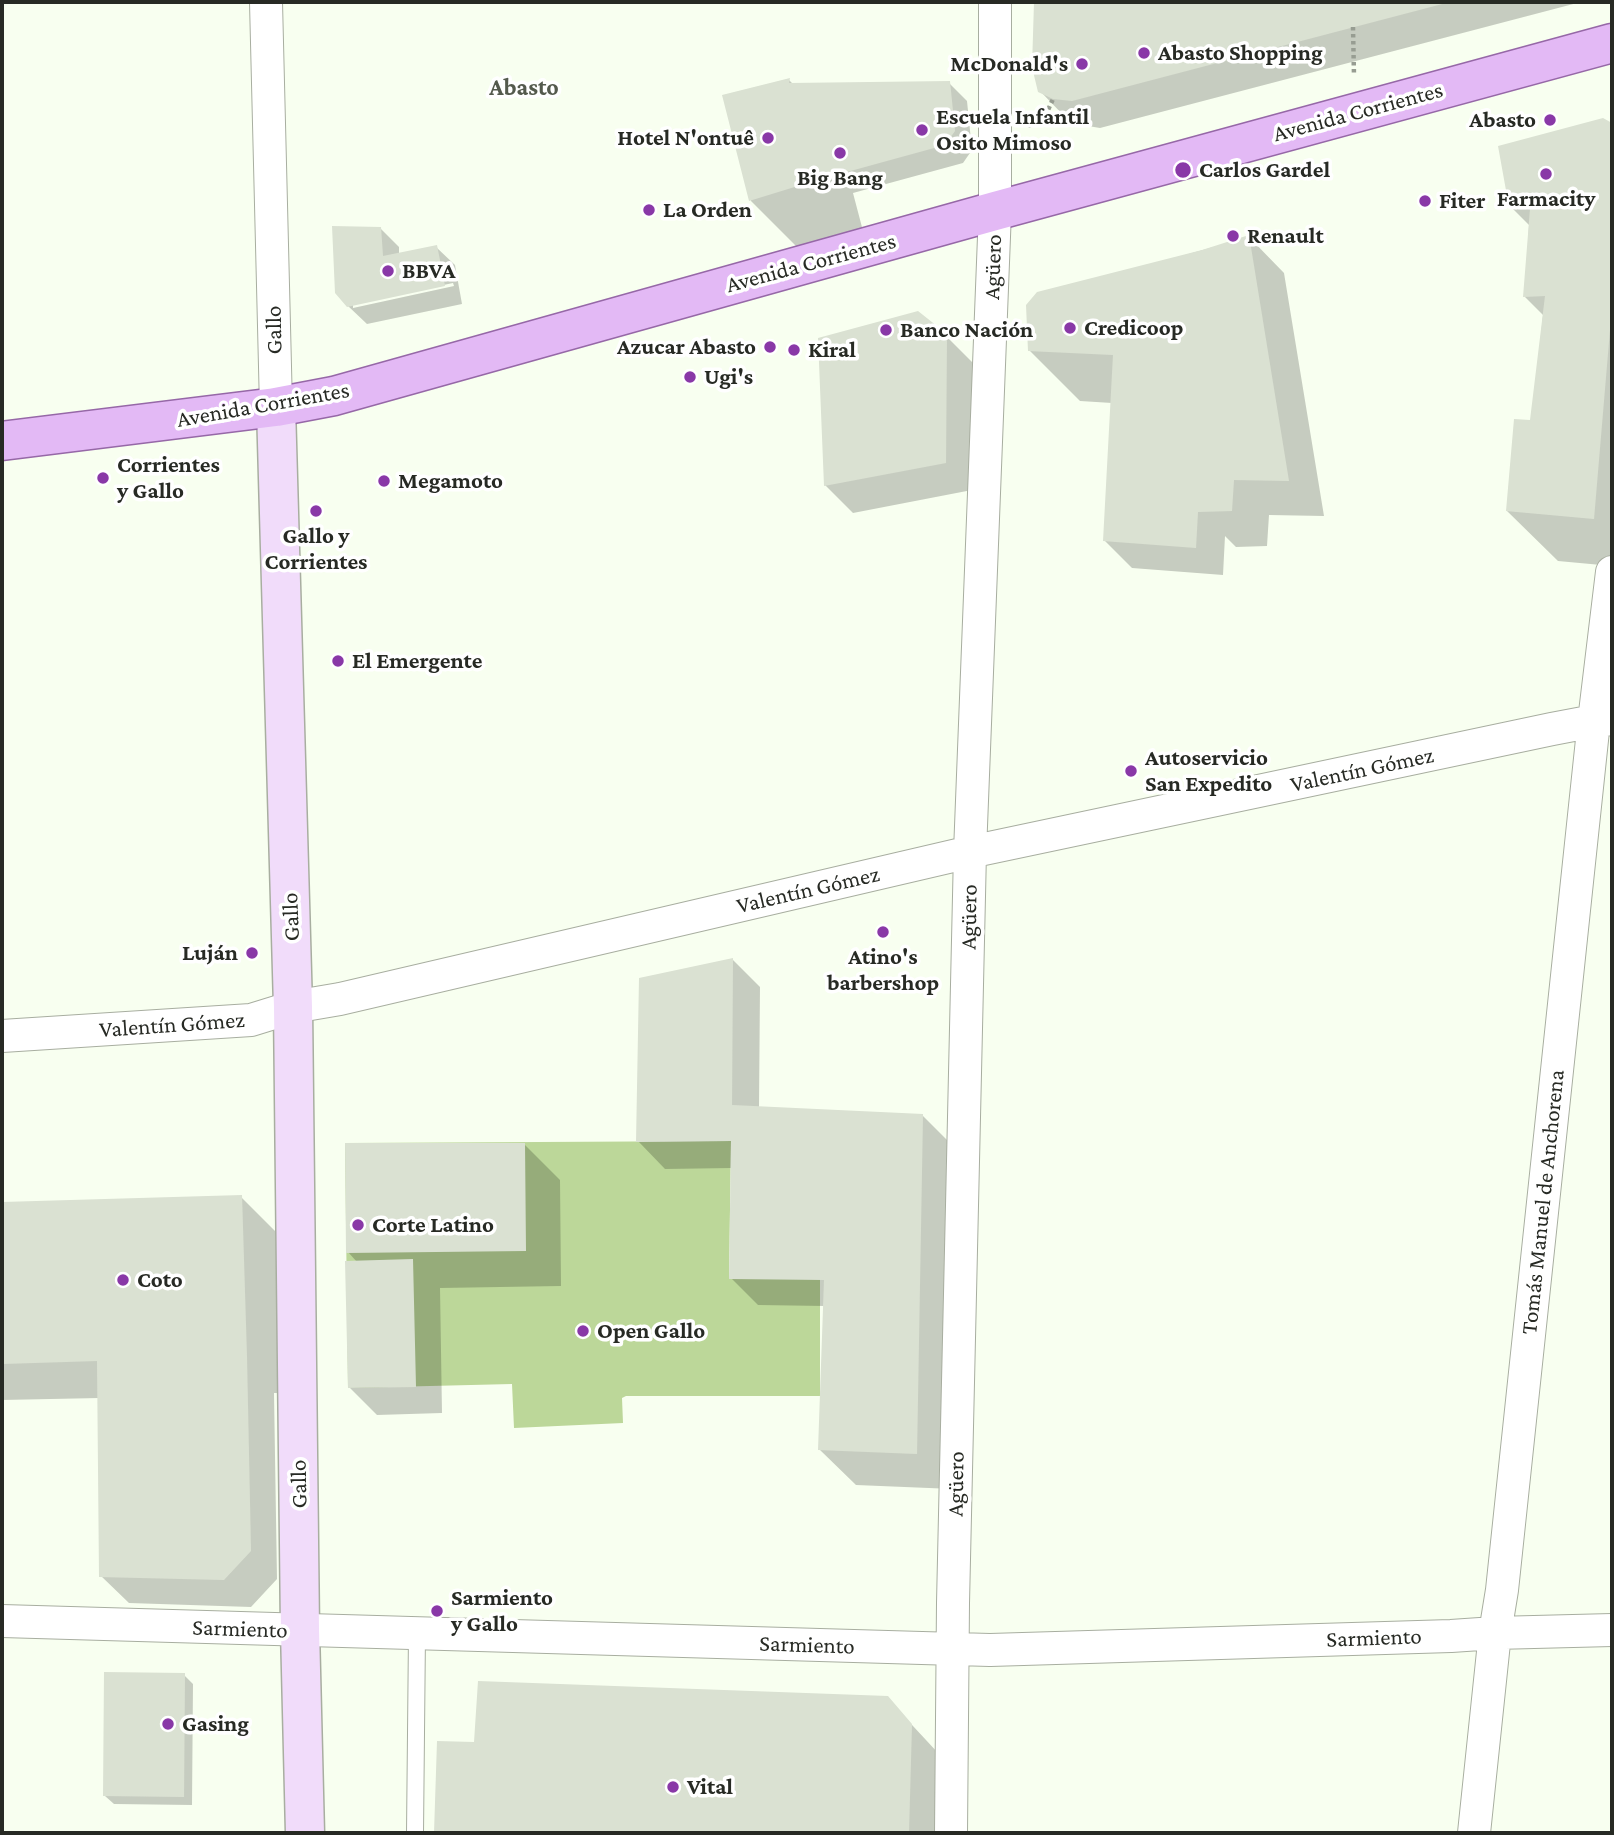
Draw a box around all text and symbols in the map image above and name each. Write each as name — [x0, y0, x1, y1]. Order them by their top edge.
place label: Abasto Shopping — [1158, 39, 1323, 67]
marker: Abasto Shopping — [1136, 45, 1152, 61]
place label: McDonald's — [950, 50, 1068, 78]
marker: McDonald's — [1074, 56, 1090, 72]
district label: Abasto — [489, 74, 559, 102]
street label: Avenida Corrientes — [1270, 76, 1446, 148]
place label: Escuela Infantil Osito Mimoso — [936, 103, 1089, 157]
place label: Abasto — [1469, 106, 1536, 134]
marker: Abasto — [1542, 112, 1558, 128]
marker: Escuela Infantil Osito Mimoso — [914, 122, 930, 138]
place label: Hotel N'ontuê — [617, 124, 754, 152]
marker: Hotel N'ontuê — [760, 130, 776, 146]
marker: Big Bang — [832, 145, 848, 161]
place label: Carlos Gardel — [1199, 156, 1330, 184]
marker: Carlos Gardel — [1173, 160, 1193, 180]
place label: Big Bang — [797, 164, 883, 192]
marker: Farmacity — [1538, 166, 1554, 182]
place label: Farmacity — [1497, 185, 1595, 213]
place label: Fiter — [1439, 187, 1485, 215]
marker: Fiter — [1417, 193, 1433, 209]
place label: La Orden — [663, 196, 752, 224]
marker: La Orden — [641, 202, 657, 218]
place label: Renault — [1247, 222, 1324, 250]
street label: Avenida Corrientes — [723, 227, 899, 299]
marker: Renault — [1225, 228, 1241, 244]
street label: Agüero — [978, 234, 1008, 300]
place label: BBVA — [402, 257, 455, 285]
marker: BBVA — [380, 263, 396, 279]
street label: Gallo — [260, 305, 288, 355]
place label: Credicoop — [1084, 314, 1183, 342]
place label: Banco Nación — [900, 316, 1033, 344]
marker: Credicoop — [1062, 320, 1078, 336]
marker: Banco Nación — [878, 322, 894, 338]
place label: Azucar Abasto — [617, 333, 756, 361]
place label: Kiral — [808, 336, 856, 364]
marker: Azucar Abasto — [762, 339, 778, 355]
marker: Kiral — [786, 342, 802, 358]
place label: Ugi's — [704, 363, 753, 391]
marker: Ugi's — [682, 369, 698, 385]
street label: Avenida Corrientes — [175, 376, 351, 434]
place label: Corrientes y Gallo — [117, 451, 220, 505]
place label: Megamoto — [398, 467, 503, 495]
marker: Corrientes y Gallo — [95, 470, 111, 486]
marker: Megamoto — [376, 473, 392, 489]
marker: Gallo y Corrientes — [308, 503, 324, 519]
place label: Gallo y Corrientes — [265, 522, 367, 576]
place label: El Emergente — [352, 647, 482, 675]
marker: El Emergente — [330, 653, 346, 669]
street label: Valentín Gómez — [1288, 741, 1436, 799]
place label: Autoservicio San Expedito — [1145, 744, 1272, 798]
marker: Autoservicio San Expedito — [1123, 763, 1139, 779]
street label: Valentín Gómez — [734, 860, 882, 920]
street label: Agüero — [955, 884, 983, 950]
street label: Gallo — [276, 892, 306, 942]
marker: Atino's barbershop — [875, 924, 891, 940]
place label: Luján — [182, 939, 238, 967]
place label: Atino's barbershop — [827, 943, 939, 997]
marker: Luján — [244, 945, 260, 961]
street label: Valentín Gómez — [98, 1006, 246, 1044]
street label: Tomás Manuel de Anchorena — [1515, 1068, 1571, 1336]
place label: Corte Latino — [372, 1211, 494, 1239]
marker: Corte Latino — [350, 1217, 366, 1233]
place label: Coto — [137, 1266, 183, 1294]
marker: Coto — [115, 1272, 131, 1288]
place label: Open Gallo — [597, 1317, 705, 1345]
marker: Open Gallo — [575, 1323, 591, 1339]
street label: Agüero — [942, 1451, 970, 1517]
street label: Gallo — [285, 1459, 313, 1509]
place label: Sarmiento y Gallo — [451, 1584, 553, 1638]
marker: Sarmiento y Gallo — [429, 1603, 445, 1619]
street label: Sarmiento — [192, 1614, 288, 1644]
street label: Sarmiento — [1326, 1623, 1422, 1653]
street label: Sarmiento — [759, 1630, 855, 1660]
place label: Gasing — [182, 1710, 249, 1738]
marker: Gasing — [160, 1716, 176, 1732]
place label: Vital — [687, 1773, 733, 1801]
marker: Vital — [665, 1779, 681, 1795]

